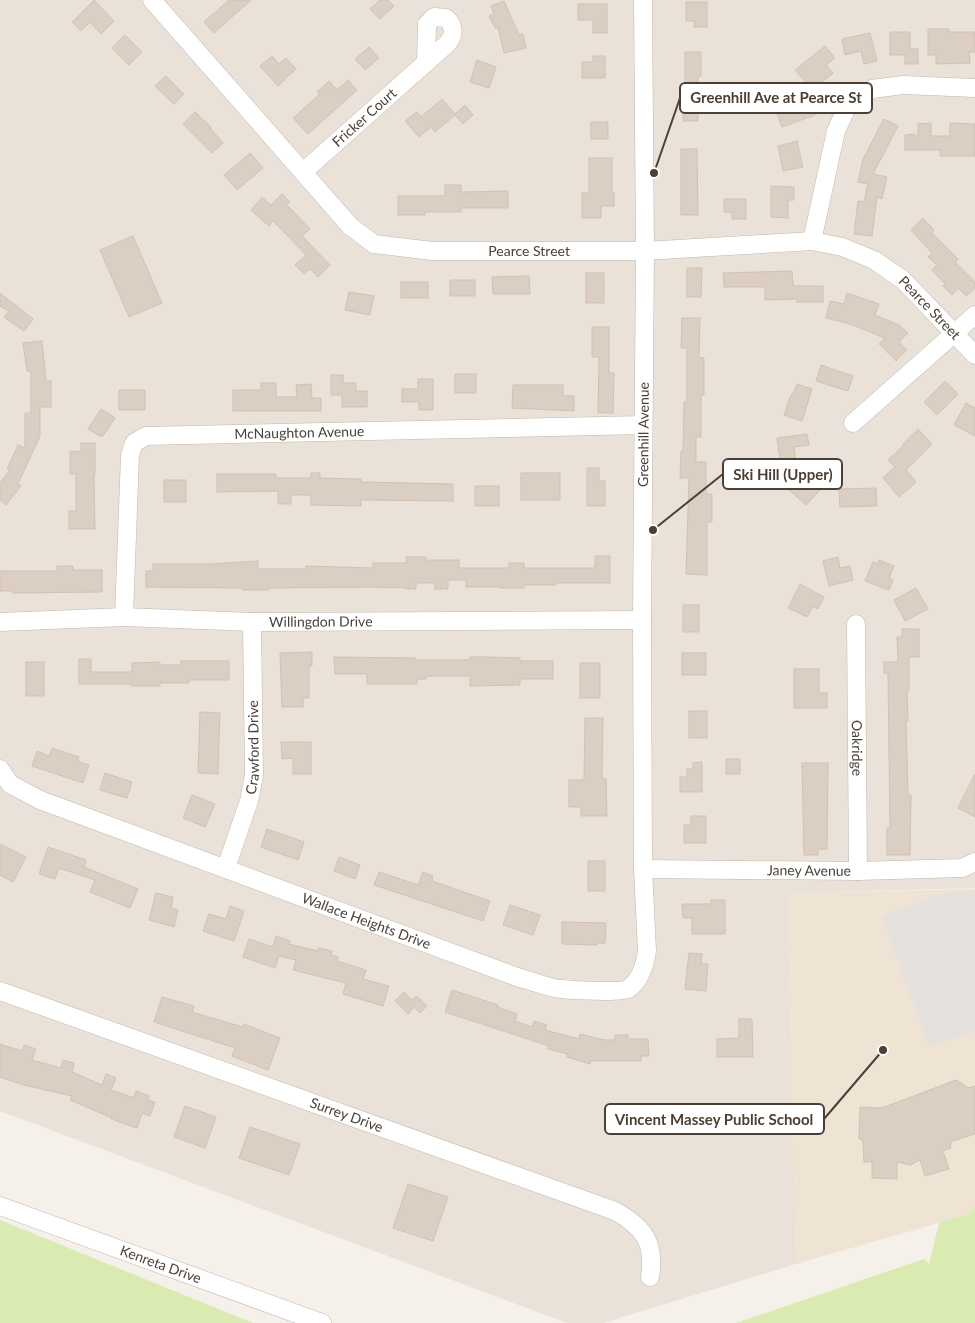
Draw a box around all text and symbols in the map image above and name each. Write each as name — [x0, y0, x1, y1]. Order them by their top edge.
callout: Greenhill Ave at Pearce St — [680, 83, 872, 113]
street label: Fricker Court — [328, 84, 400, 150]
text: Greenhill Ave at Pearce St — [690, 88, 862, 106]
street label: Pearce Street — [488, 242, 570, 259]
street label: Pearce Street — [896, 272, 964, 343]
street label: Greenhill Avenue — [634, 382, 652, 487]
street label: McNaughton Avenue — [234, 422, 364, 442]
callout: Ski Hill (Upper) — [723, 459, 842, 489]
text: Ski Hill (Upper) — [733, 465, 833, 483]
street label: Willingdon Drive — [269, 612, 373, 630]
street label: Crawford Drive — [241, 700, 262, 796]
street label: Oakridge — [849, 720, 866, 776]
street label: Janey Avenue — [767, 861, 851, 879]
street label: Wallace Heights Drive — [300, 889, 433, 952]
street label: Surrey Drive — [308, 1094, 385, 1135]
callout: Vincent Massey Public School — [605, 1104, 824, 1134]
text: Vincent Massey Public School — [614, 1110, 813, 1128]
street label: Kenreta Drive — [118, 1241, 204, 1286]

